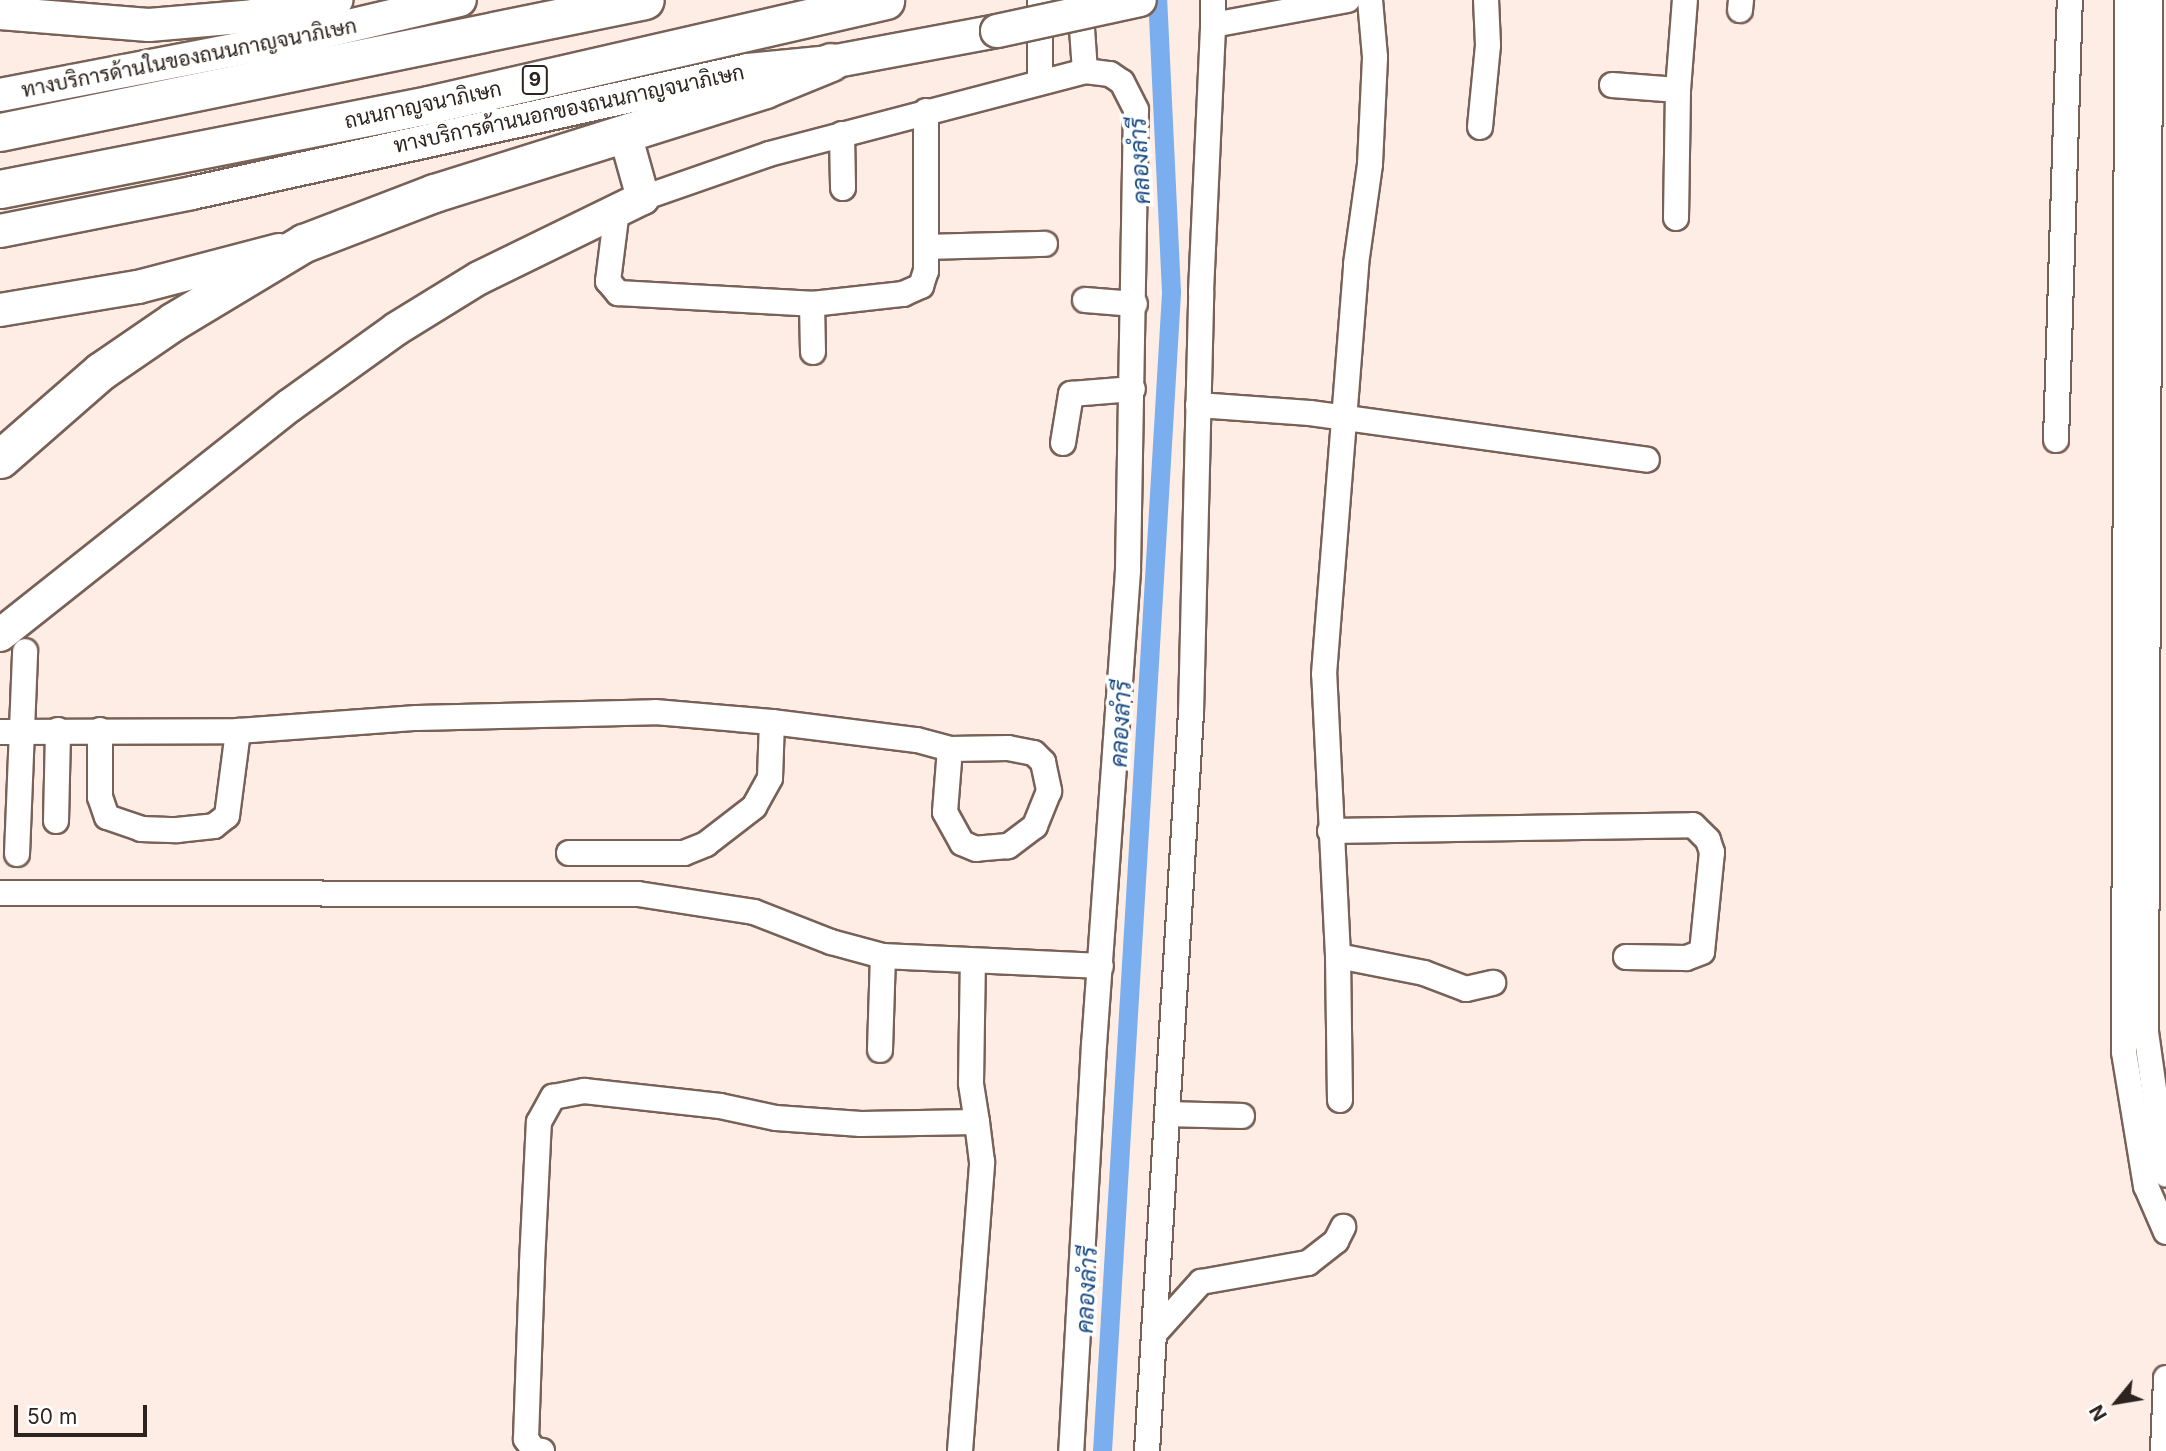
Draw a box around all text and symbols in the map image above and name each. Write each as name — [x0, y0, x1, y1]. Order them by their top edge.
street label: ทางบริการด้านในของถนนกาญจนาภิเษก — [19, 13, 359, 103]
street label: ทางบริการด้านนอกของถนนกาญจนาภิเษก — [392, 60, 746, 158]
road number: 9 — [521, 64, 549, 96]
street label: ถนนกาญจนาภิเษก — [342, 76, 504, 134]
water label: คลองลำรี — [1124, 117, 1156, 205]
water label: คลองลำรี — [1105, 680, 1137, 768]
water label: คลองลำรี — [1071, 1246, 1103, 1334]
north arrow — [2082, 1367, 2152, 1437]
scale bar — [18, 1392, 150, 1436]
text: N — [2085, 1401, 2112, 1425]
text: 50 m — [27, 1404, 77, 1429]

